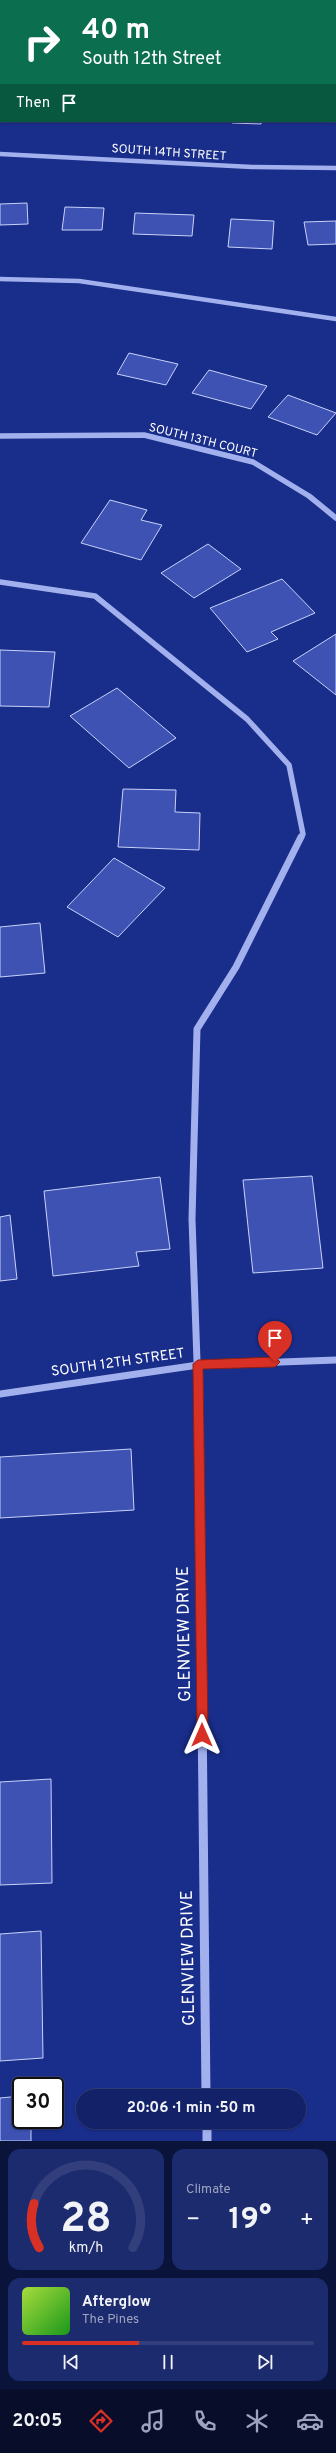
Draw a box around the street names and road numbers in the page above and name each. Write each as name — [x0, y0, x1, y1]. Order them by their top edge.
street label: SOUTH 14TH STREET — [111, 141, 227, 165]
street label: SOUTH 13TH COURT — [147, 420, 259, 462]
street label: SOUTH 12TH STREET — [50, 1345, 186, 1381]
street label: GLENVIEW DRIVE — [173, 1566, 197, 1702]
street label: GLENVIEW DRIVE — [177, 1890, 201, 2026]

